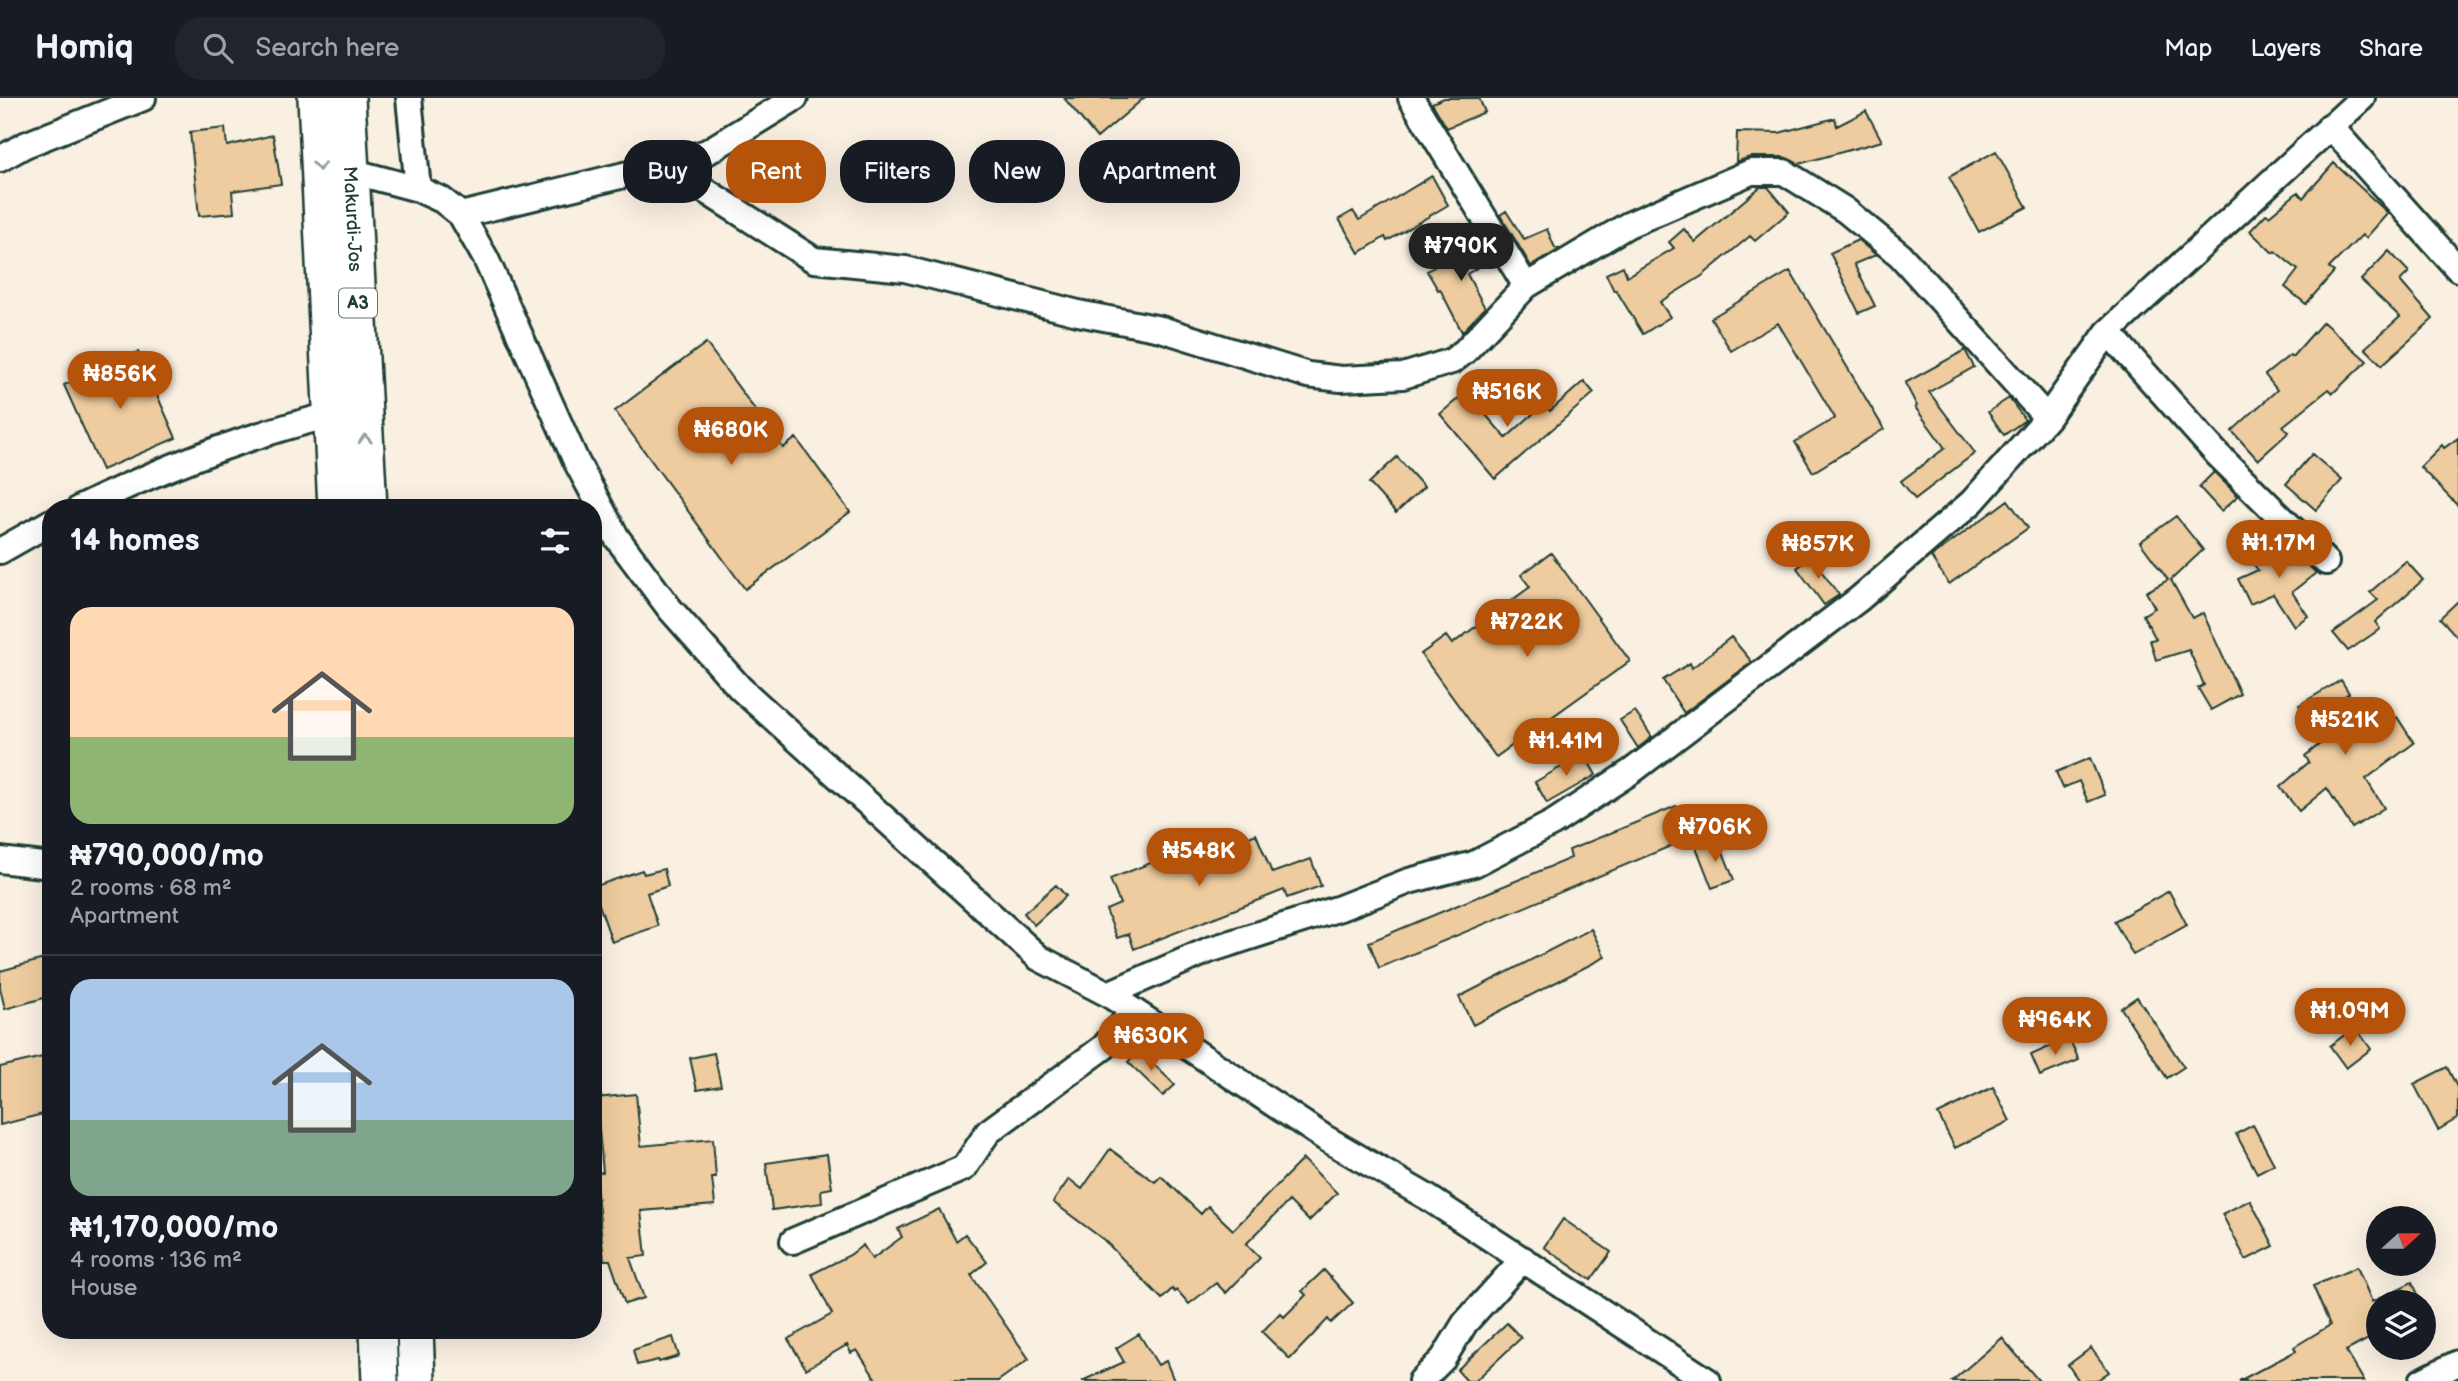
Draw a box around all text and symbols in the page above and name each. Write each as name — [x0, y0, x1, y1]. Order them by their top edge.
search box — [175, 17, 665, 80]
text: Homiq — [35, 28, 133, 68]
icon: search — [199, 29, 237, 67]
text: Search here — [255, 33, 400, 64]
text: Map — [2164, 34, 2212, 63]
text: Layers — [2250, 34, 2321, 63]
text: Share — [2359, 34, 2423, 63]
chip: Buy — [623, 140, 712, 203]
chip: Rent — [726, 140, 826, 203]
chip: Filters — [840, 140, 955, 203]
chip: New — [969, 140, 1065, 203]
chip: Apartment — [1079, 140, 1240, 203]
one-way arrow — [311, 161, 326, 172]
street label: Makurdi-Jos — [338, 166, 366, 272]
pin: ₦790K — [1412, 223, 1510, 283]
text: ₦790K — [1425, 232, 1497, 260]
road number: A3 — [339, 288, 377, 318]
pin: ₦856K — [71, 352, 169, 411]
text: ₦856K — [83, 360, 157, 388]
pin: ₦516K — [1458, 370, 1556, 429]
text: ₦516K — [1472, 378, 1542, 406]
pin: ₦680K — [682, 408, 780, 467]
text: ₦680K — [694, 416, 768, 444]
one-way arrow — [358, 434, 373, 445]
pin: ₦1.17M — [2222, 520, 2336, 580]
icon: filters — [536, 522, 574, 560]
pin: ₦857K — [1769, 522, 1867, 581]
text: 14 homes — [70, 523, 199, 559]
text: ₦1.17M — [2242, 529, 2316, 557]
text: ₦857K — [1782, 530, 1854, 558]
pin: ₦722K — [1478, 600, 1576, 659]
text: ₦722K — [1491, 608, 1563, 636]
icon: home — [259, 653, 385, 779]
pin: ₦521K — [2296, 698, 2394, 757]
text: ₦521K — [2311, 706, 2379, 734]
pin: ₦1.41M — [1509, 718, 1623, 778]
text: ₦1.41M — [1529, 727, 1603, 755]
pin: ₦706K — [1666, 804, 1764, 864]
text: ₦706K — [1678, 813, 1752, 841]
pin: ₦548K — [1150, 828, 1248, 888]
text: ₦548K — [1163, 837, 1235, 865]
text: ₦790,000/mo — [70, 838, 264, 874]
text: 2 rooms · 68 m² — [70, 874, 232, 902]
text: Apartment — [70, 902, 179, 930]
pin: ₦1.09M — [2293, 988, 2407, 1048]
text: ₦1.09M — [2311, 997, 2390, 1025]
pin: ₦964K — [2006, 998, 2104, 1057]
text: ₦964K — [2018, 1006, 2092, 1034]
pin: ₦630K — [1102, 1014, 1200, 1073]
text: ₦630K — [1114, 1022, 1188, 1050]
icon: home — [259, 1025, 385, 1151]
north arrow — [2366, 1206, 2436, 1276]
map controls — [2366, 1206, 2436, 1360]
text: ₦1,170,000/mo — [70, 1210, 278, 1246]
text: 4 rooms · 136 m² — [70, 1246, 242, 1274]
text: House — [70, 1274, 137, 1302]
button: layers — [2366, 1290, 2436, 1360]

